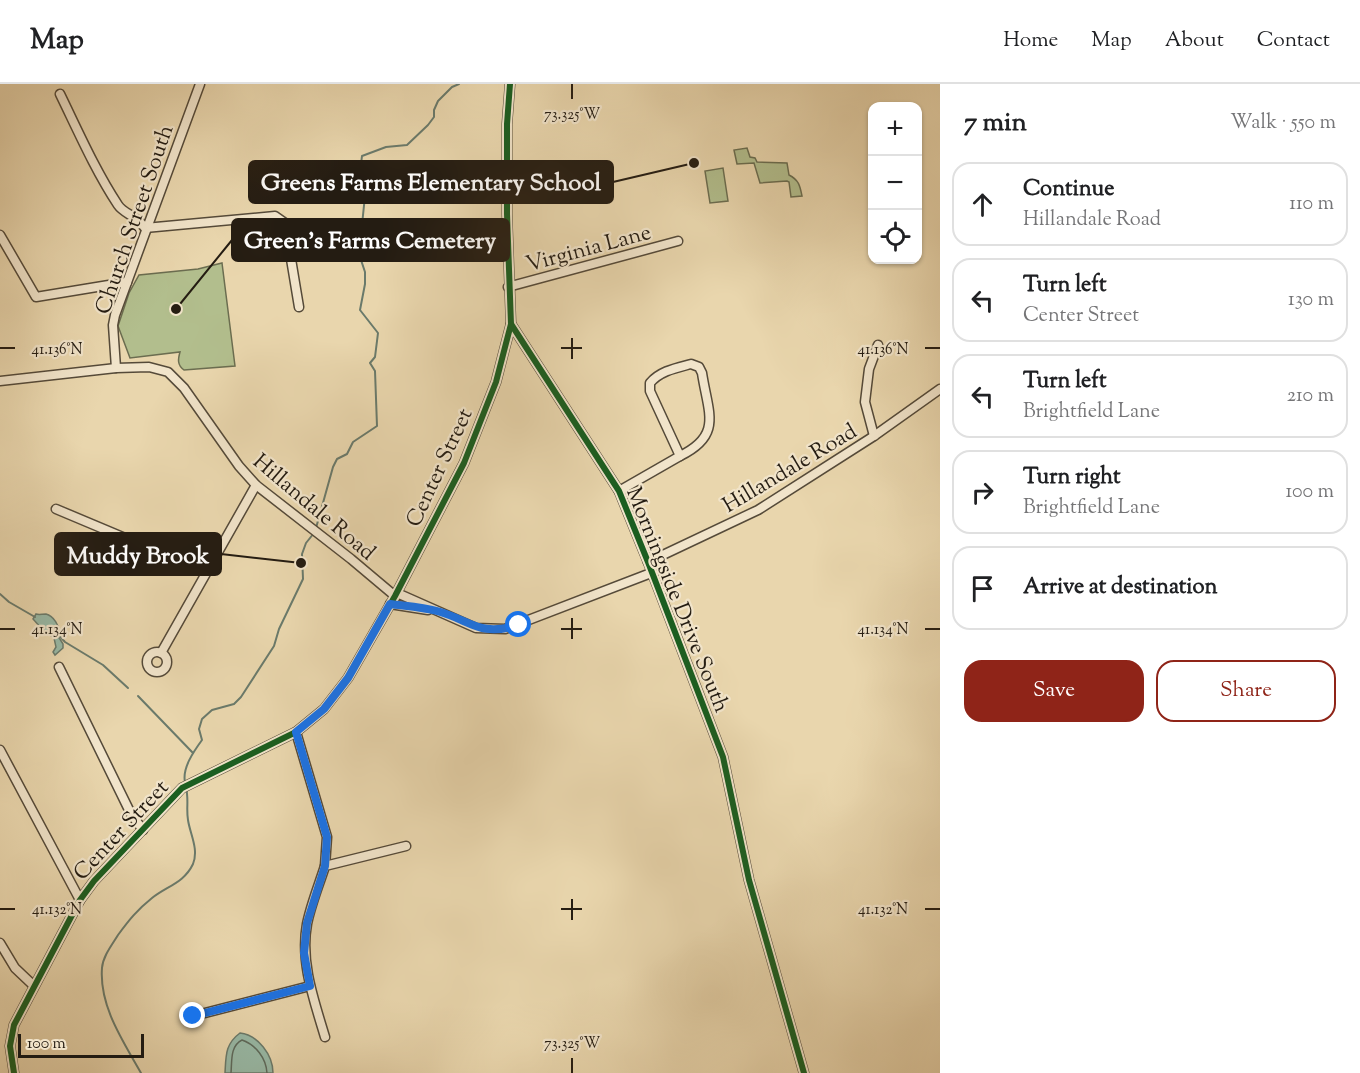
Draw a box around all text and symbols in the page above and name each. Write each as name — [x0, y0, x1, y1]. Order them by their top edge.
text: Map — [30, 21, 84, 61]
text: Home — [1003, 26, 1058, 56]
text: Map — [1091, 26, 1132, 56]
text: About — [1165, 26, 1224, 56]
text: Contact — [1257, 26, 1330, 56]
map controls — [868, 102, 922, 264]
button: + — [868, 102, 922, 156]
text: 73.325°W — [544, 105, 600, 126]
text: 7 min — [964, 105, 1027, 142]
text: Walk · 550 m — [1230, 109, 1336, 138]
street label: Church Street South — [88, 121, 183, 319]
button: − — [868, 156, 922, 210]
callout: Greens Farms Elementary School — [249, 161, 613, 203]
text: Greens Farms Elementary School — [261, 167, 601, 201]
text: Continue — [1023, 174, 1114, 206]
icon: ahead — [966, 188, 999, 221]
text: 110 m — [1289, 190, 1334, 219]
text: Hillandale Road — [1023, 206, 1161, 235]
button: locate — [868, 210, 922, 264]
street label: Virginia Lane — [523, 218, 655, 282]
callout: Green's Farms Cemetery — [232, 219, 509, 261]
text: Green's Farms Cemetery — [244, 225, 496, 259]
text: Turn left — [1023, 270, 1106, 302]
icon: left — [966, 284, 999, 317]
text: 130 m — [1288, 286, 1334, 315]
text: Center Street — [1023, 302, 1139, 331]
text: 41.136°N — [32, 340, 82, 361]
text: 41.136°N — [858, 340, 908, 361]
text: Turn left — [1023, 366, 1106, 398]
icon: left — [966, 380, 999, 413]
text: 210 m — [1287, 382, 1334, 411]
text: Brightfield Lane — [1023, 398, 1160, 427]
street label: Center Street — [399, 403, 482, 533]
street label: Hillandale Road — [717, 417, 864, 522]
street label: Hillandale Road — [245, 447, 381, 569]
text: Turn right — [1023, 462, 1120, 494]
icon: right — [966, 476, 999, 509]
text: 100 m — [1285, 478, 1334, 507]
street label: Morningside Drive South — [616, 483, 736, 718]
text: Brightfield Lane — [1023, 494, 1160, 523]
callout: Muddy Brook — [55, 533, 221, 575]
text: Muddy Brook — [67, 540, 210, 574]
icon: arrive — [966, 572, 999, 605]
text: Arrive at destination — [1023, 572, 1218, 604]
route start — [505, 611, 531, 637]
text: 41.134°N — [32, 620, 82, 641]
text: 41.134°N — [858, 620, 908, 641]
button: Save — [964, 660, 1144, 722]
button: Share — [1156, 660, 1336, 722]
street label: Center Street — [67, 773, 178, 889]
text: 41.132°N — [32, 900, 82, 921]
text: 41.132°N — [858, 900, 908, 921]
route end — [179, 1002, 205, 1028]
scale bar — [18, 1031, 144, 1058]
text: 100 m — [27, 1033, 66, 1056]
text: 73.325°W — [544, 1034, 600, 1055]

